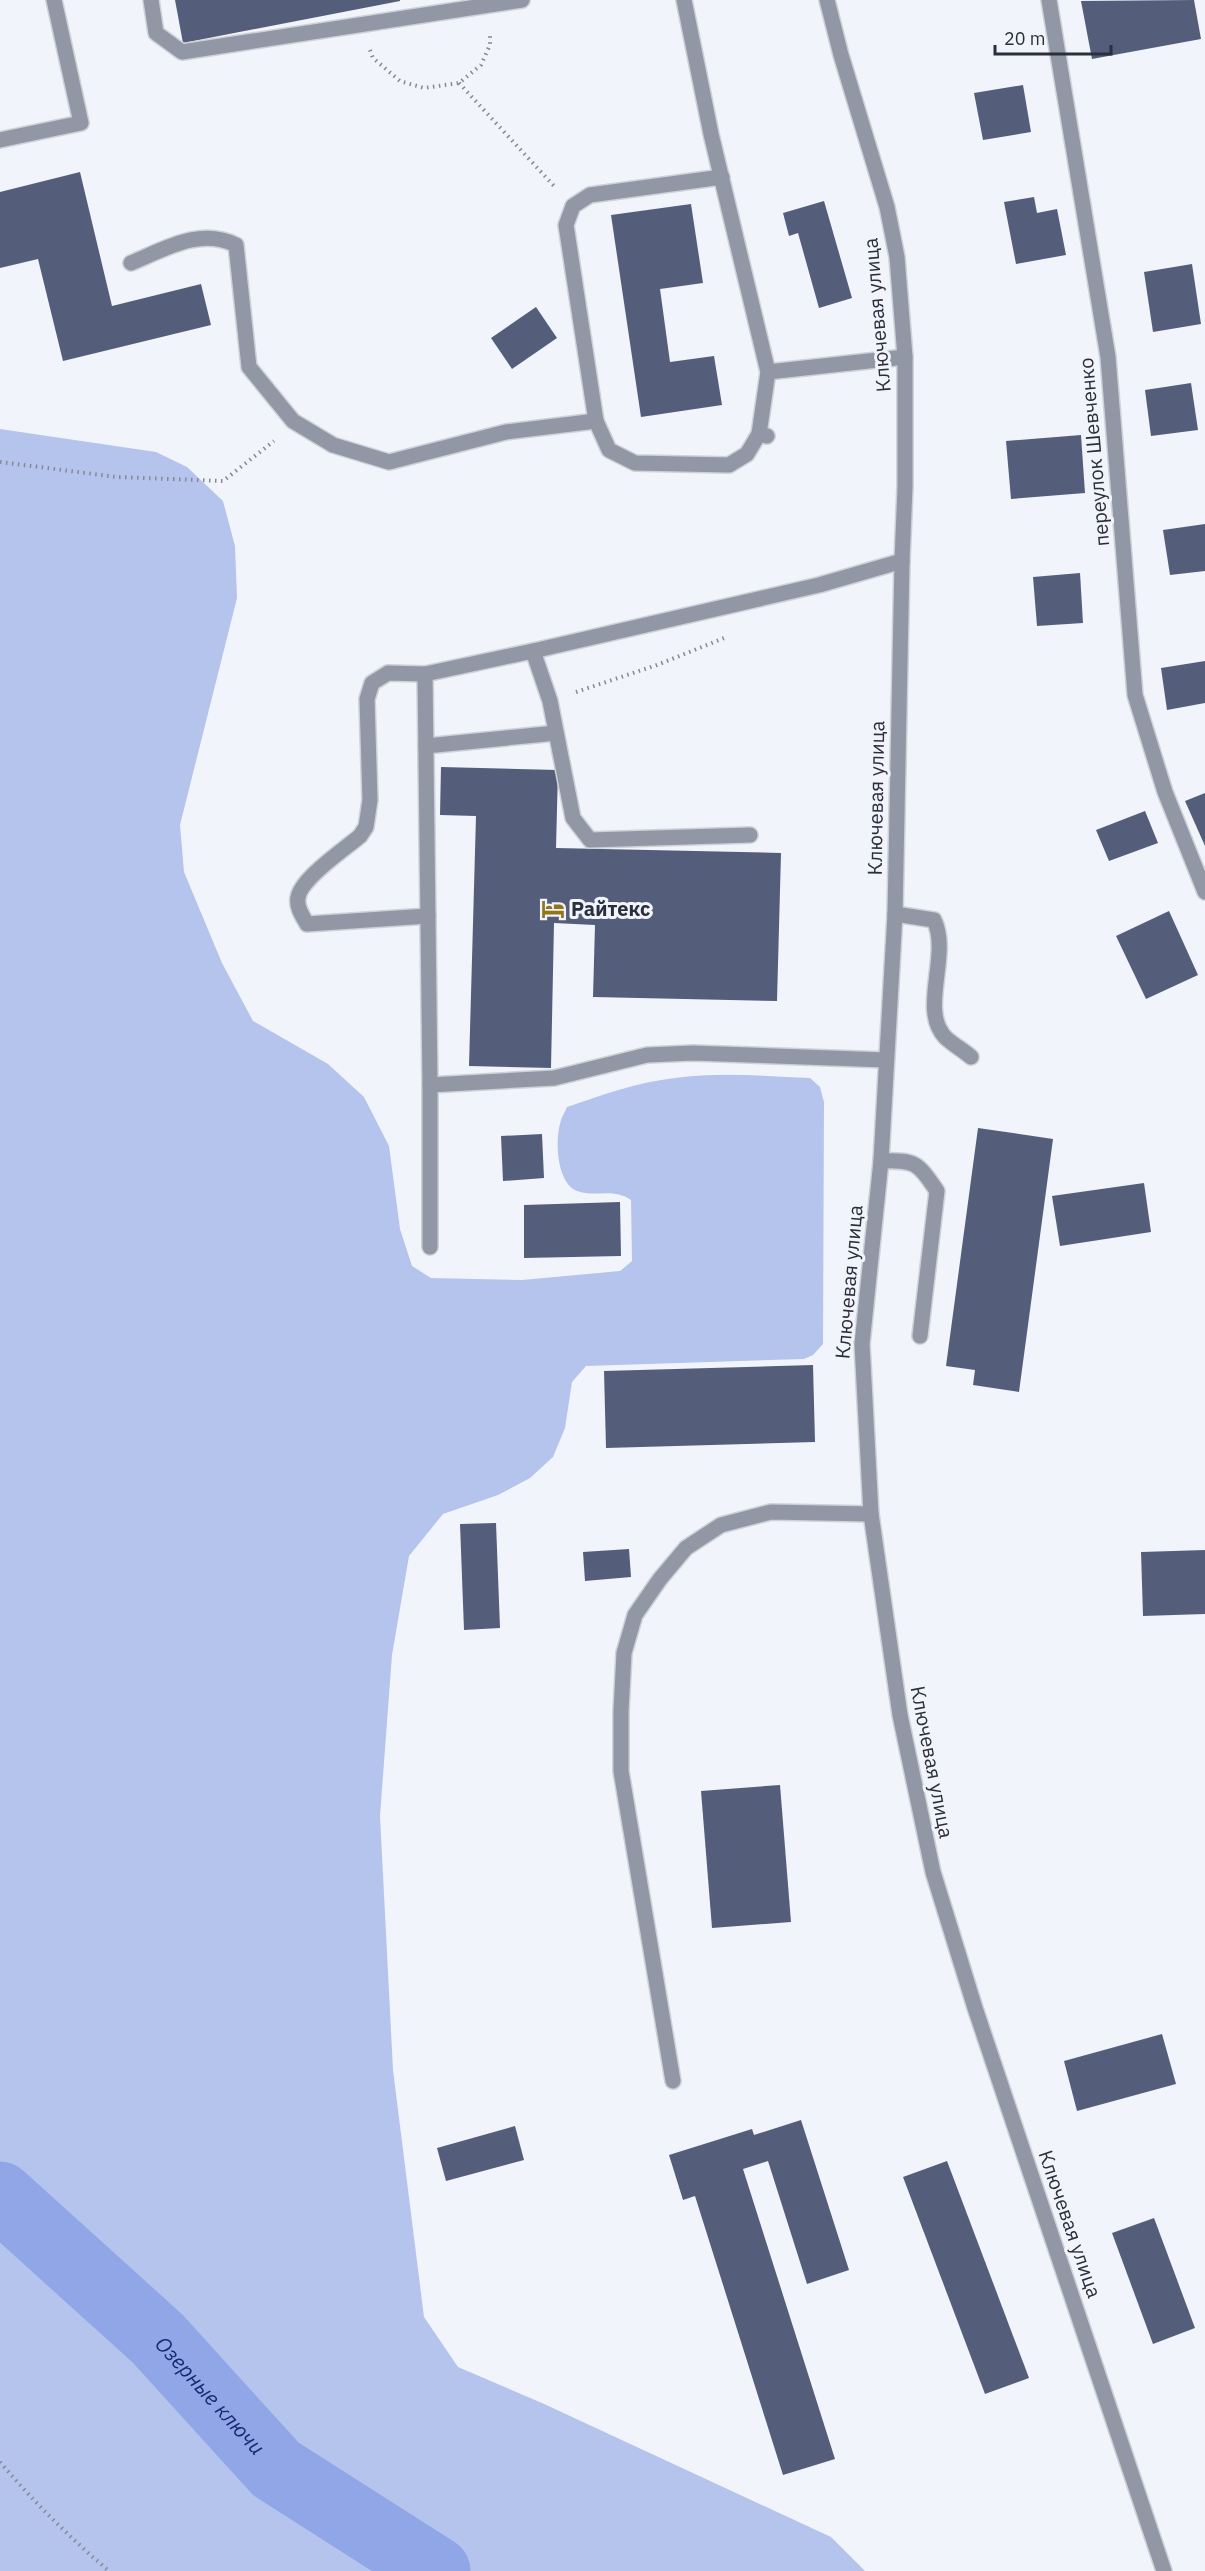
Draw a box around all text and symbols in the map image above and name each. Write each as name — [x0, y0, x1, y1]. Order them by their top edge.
scale bar — [995, 18, 1110, 56]
text: 20 m — [1004, 27, 1046, 50]
street label: Ключевая улица — [856, 237, 897, 393]
street label: переулок Шевченко — [1072, 357, 1115, 548]
street label: Ключевая улица — [861, 720, 890, 875]
place label: Райтекс — [571, 895, 650, 922]
hotel icon: Райтекс — [540, 896, 566, 922]
street label: Ключевая улица — [828, 1203, 869, 1360]
street label: Ключевая улица — [904, 1683, 961, 1841]
street label: Ключевая улица — [1033, 2146, 1109, 2302]
water label: Озерные ключи — [149, 2330, 271, 2460]

